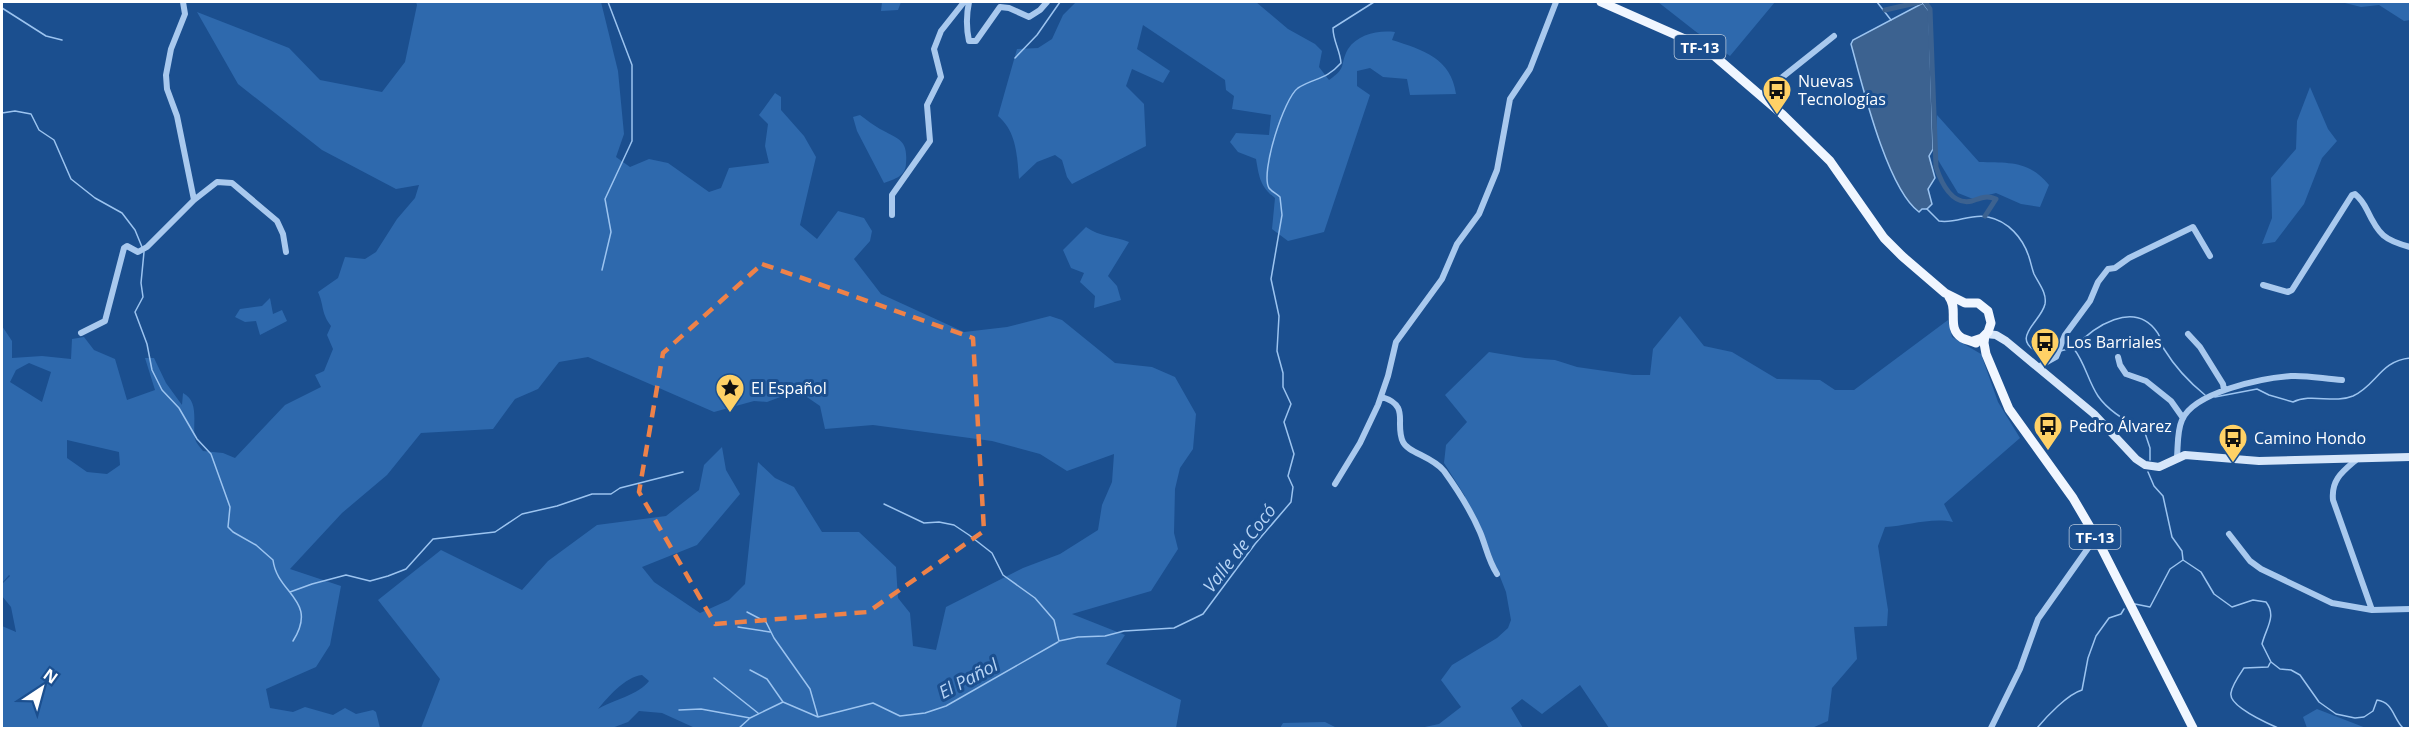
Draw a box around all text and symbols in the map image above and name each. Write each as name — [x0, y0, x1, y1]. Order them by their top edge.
road number: TF-13 — [1674, 35, 1726, 59]
place label: Nuevas Tecnologías — [1798, 70, 1886, 110]
bus stop icon: Nuevas Tecnologías — [1761, 74, 1793, 116]
bus stop icon: Los Barriales — [2029, 326, 2061, 368]
place label: Los Barriales — [2066, 331, 2162, 353]
place icon: El Español — [714, 372, 746, 414]
place label: El Español — [751, 377, 827, 399]
bus stop icon: Pedro Álvarez — [2032, 410, 2064, 452]
place label: Pedro Álvarez — [2069, 415, 2172, 437]
bus stop icon: Camino Hondo — [2217, 422, 2249, 464]
place label: Camino Hondo — [2254, 427, 2366, 449]
water label: Valle de Cocó — [1197, 499, 1281, 597]
road number: TF-13 — [2070, 525, 2120, 549]
water label: El Pañol — [934, 652, 1002, 704]
north arrow — [12, 658, 72, 718]
text: N — [39, 663, 63, 689]

